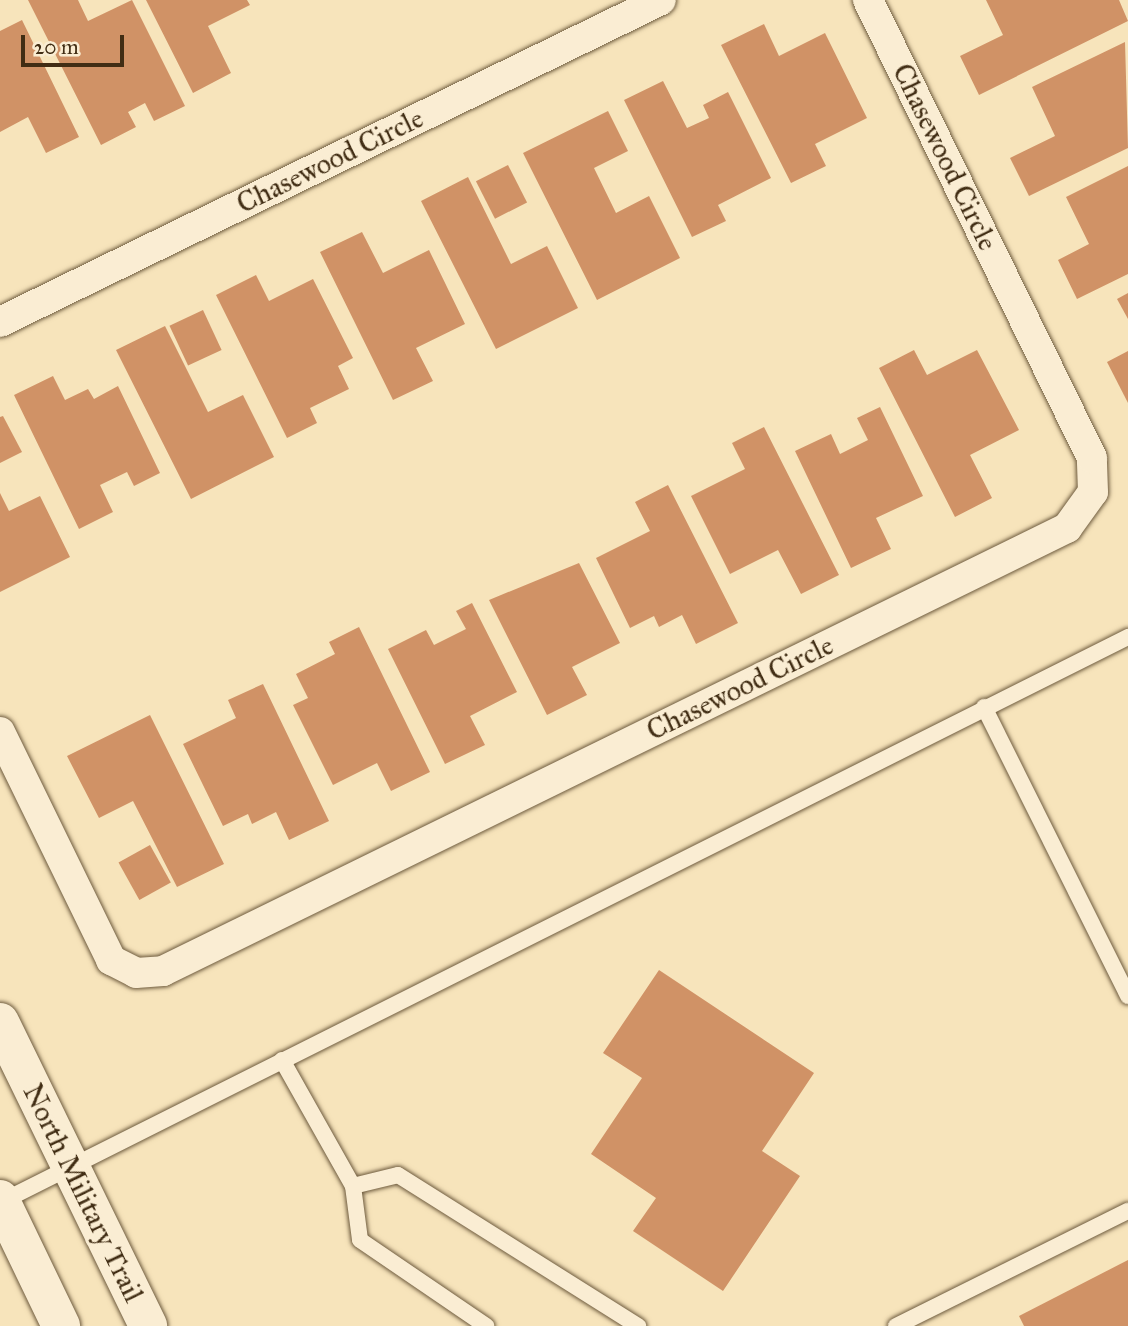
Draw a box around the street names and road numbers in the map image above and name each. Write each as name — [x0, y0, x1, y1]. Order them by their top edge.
street label: Chasewood Circle — [885, 58, 1005, 256]
street label: Chasewood Circle — [231, 101, 429, 221]
street label: Chasewood Circle — [641, 628, 839, 748]
street label: North Military Trail — [16, 1078, 150, 1308]

